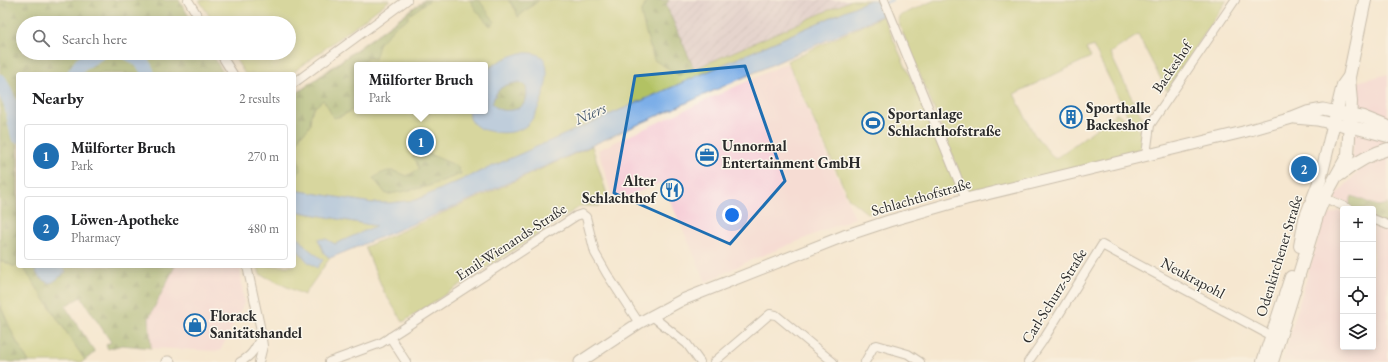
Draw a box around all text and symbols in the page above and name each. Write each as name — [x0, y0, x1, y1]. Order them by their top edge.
search box — [16, 16, 296, 60]
icon: search — [30, 27, 52, 49]
text: Search here — [62, 29, 127, 48]
street label: Backeshof — [1147, 35, 1197, 96]
popup — [354, 62, 488, 114]
text: Mülforter Bruch — [369, 70, 473, 89]
text: Nearby — [32, 87, 84, 109]
text: Park — [369, 89, 391, 106]
text: 2 results — [239, 90, 280, 107]
water label: Niers — [570, 97, 610, 130]
place label: Sporthalle Backeshof — [1086, 98, 1151, 134]
place label: Sportanlage Schlachthofstraße — [888, 104, 1001, 140]
building icon: Sporthalle Backeshof — [1058, 104, 1084, 130]
sports icon: Sportanlage Schlachthofstraße — [860, 110, 886, 136]
pin: 1 — [408, 127, 434, 157]
place label: Unnormal Entertainment GmbH — [722, 136, 861, 172]
text: Mülforter Bruch — [71, 138, 176, 157]
office icon: Unnormal Entertainment GmbH — [694, 142, 720, 168]
text: 1 — [43, 148, 49, 165]
text: 270 m — [248, 148, 279, 165]
pin: 2 — [1291, 154, 1317, 184]
text: Park — [71, 157, 93, 174]
place label: Alter Schlachthof — [582, 171, 659, 207]
street label: Schlachthofstraße — [869, 173, 973, 220]
restaurant icon: Alter Schlachthof — [659, 177, 685, 203]
street label: Odenkirchener Straße — [1251, 193, 1306, 319]
street label: Emil-Wienands-Straße — [452, 199, 570, 284]
your location — [722, 205, 742, 225]
map controls — [1340, 206, 1376, 350]
button: + — [1340, 206, 1376, 242]
text: Löwen-Apotheke — [71, 210, 179, 229]
text: 2 — [43, 220, 49, 237]
text: 480 m — [248, 220, 279, 237]
text: Pharmacy — [71, 229, 120, 246]
button: − — [1340, 242, 1376, 278]
street label: Carl-Schurz-Straße — [1017, 244, 1091, 347]
street label: Neukrapohl — [1158, 253, 1229, 303]
button: locate — [1340, 278, 1376, 314]
place label: Florack Sanitätshandel — [210, 306, 303, 342]
shop icon: Florack Sanitätshandel — [182, 312, 208, 338]
button: layers — [1340, 314, 1376, 350]

